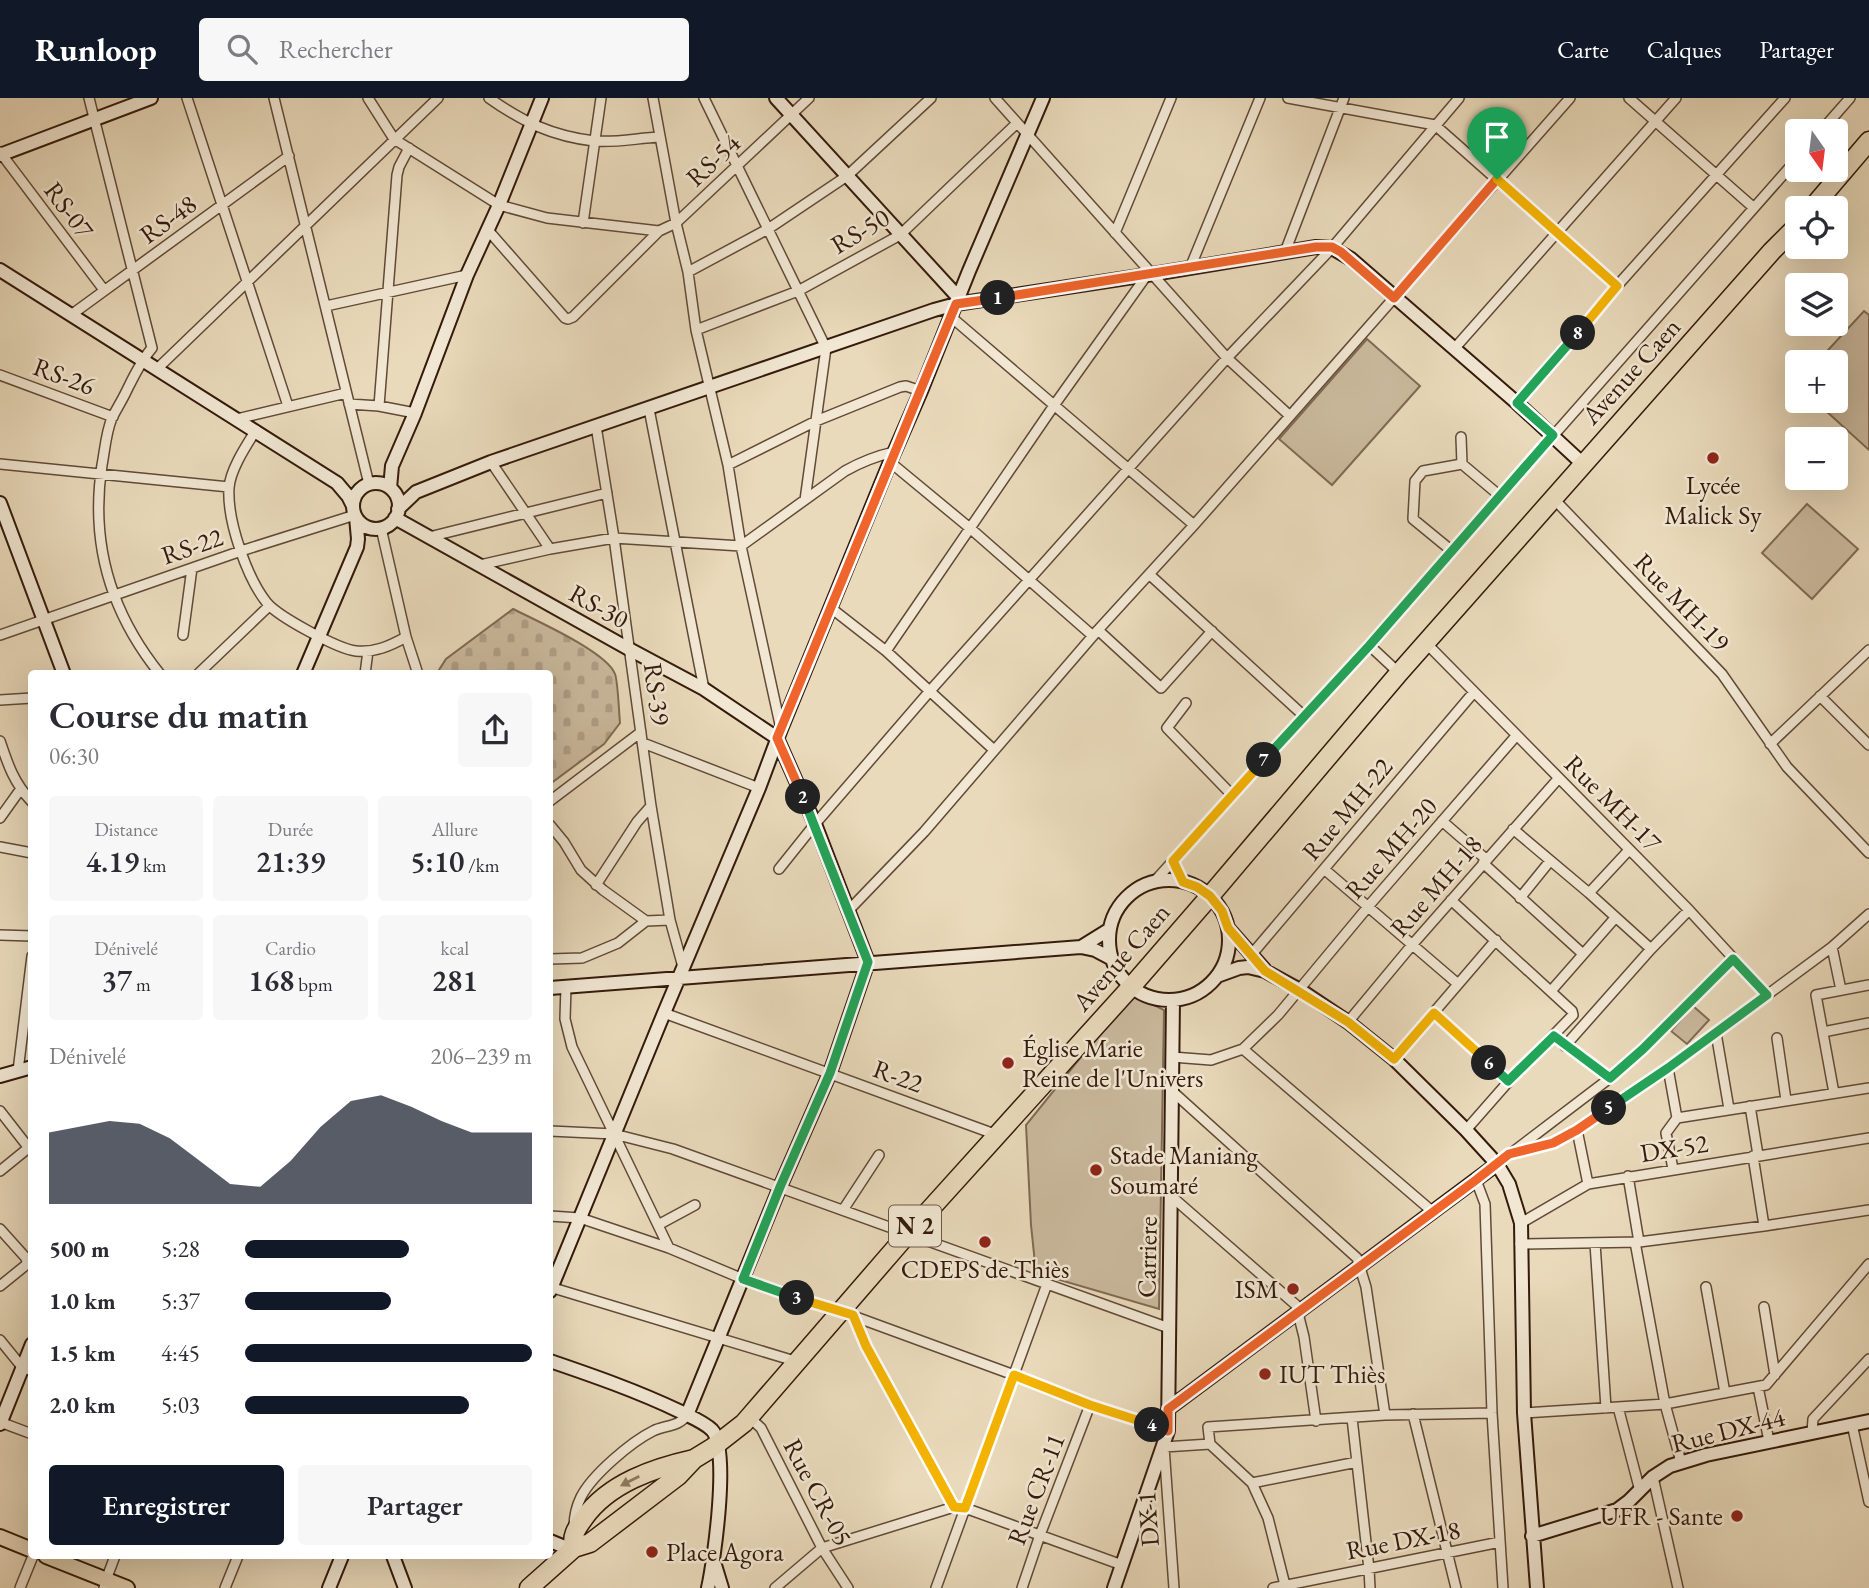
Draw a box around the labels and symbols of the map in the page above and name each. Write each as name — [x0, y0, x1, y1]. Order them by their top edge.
pin — [1467, 107, 1527, 179]
north arrow — [1785, 119, 1848, 182]
street label: RS-54 — [678, 126, 748, 194]
street label: RS-07 — [37, 175, 102, 246]
street label: RS-48 — [133, 187, 203, 251]
street label: RS-50 — [824, 200, 896, 262]
pin: 1 — [981, 280, 1016, 316]
street label: Avenue Caen — [1573, 310, 1688, 432]
pin: 8 — [1560, 316, 1596, 350]
street label: RS-26 — [29, 349, 99, 403]
marker: Lycée Malick Sy — [1705, 450, 1721, 466]
place label: Lycée Malick Sy — [1664, 468, 1762, 532]
street label: RS-22 — [157, 520, 228, 572]
street label: Rue MH-19 — [1627, 546, 1738, 659]
street label: RS-30 — [563, 576, 635, 636]
street label: RS-39 — [636, 661, 678, 728]
pin: 7 — [1246, 742, 1282, 778]
street label: Rue MH-17 — [1557, 747, 1669, 859]
street label: Rue MH-22 — [1294, 750, 1400, 867]
pin: 2 — [786, 780, 820, 814]
street label: Rue MH-20 — [1337, 790, 1445, 906]
street label: Rue MH-18 — [1382, 828, 1490, 944]
street label: Avenue Caen — [1064, 896, 1177, 1019]
place label: Église Marie Reine de l'Univers — [1022, 1031, 1203, 1095]
pin: 6 — [1472, 1046, 1506, 1080]
street label: R-22 — [868, 1051, 928, 1101]
marker: Église Marie Reine de l'Univers — [1000, 1055, 1016, 1071]
pin: 5 — [1592, 1090, 1626, 1126]
street label: DX-52 — [1638, 1126, 1711, 1170]
place label: Stade Maniang Soumaré — [1110, 1138, 1259, 1202]
marker: Stade Maniang Soumaré — [1088, 1162, 1104, 1178]
road number: N 2 — [889, 1206, 941, 1246]
street label: Carriere — [1129, 1216, 1165, 1298]
marker: CDEPS de Thiès — [977, 1234, 993, 1250]
place label: CDEPS de Thiès — [901, 1252, 1069, 1286]
place label: ISM — [1235, 1272, 1279, 1306]
pin: 3 — [780, 1280, 814, 1316]
marker: ISM — [1285, 1281, 1301, 1297]
place label: IUT Thiès — [1279, 1357, 1385, 1391]
marker: IUT Thiès — [1257, 1366, 1273, 1382]
street label: Rue DX-44 — [1668, 1399, 1789, 1460]
pin: 4 — [1134, 1408, 1170, 1442]
street label: Rue CR-11 — [999, 1428, 1073, 1550]
street label: Rue CR-05 — [776, 1433, 860, 1551]
one-way arrow — [620, 1475, 640, 1487]
street label: DX-1 — [1129, 1490, 1167, 1548]
place label: UFR - Sante — [1600, 1499, 1723, 1533]
marker: UFR - Sante — [1729, 1508, 1745, 1524]
street label: Rue DX-18 — [1343, 1512, 1463, 1568]
place label: Place Agora — [666, 1535, 784, 1569]
marker: Place Agora — [644, 1544, 660, 1560]

